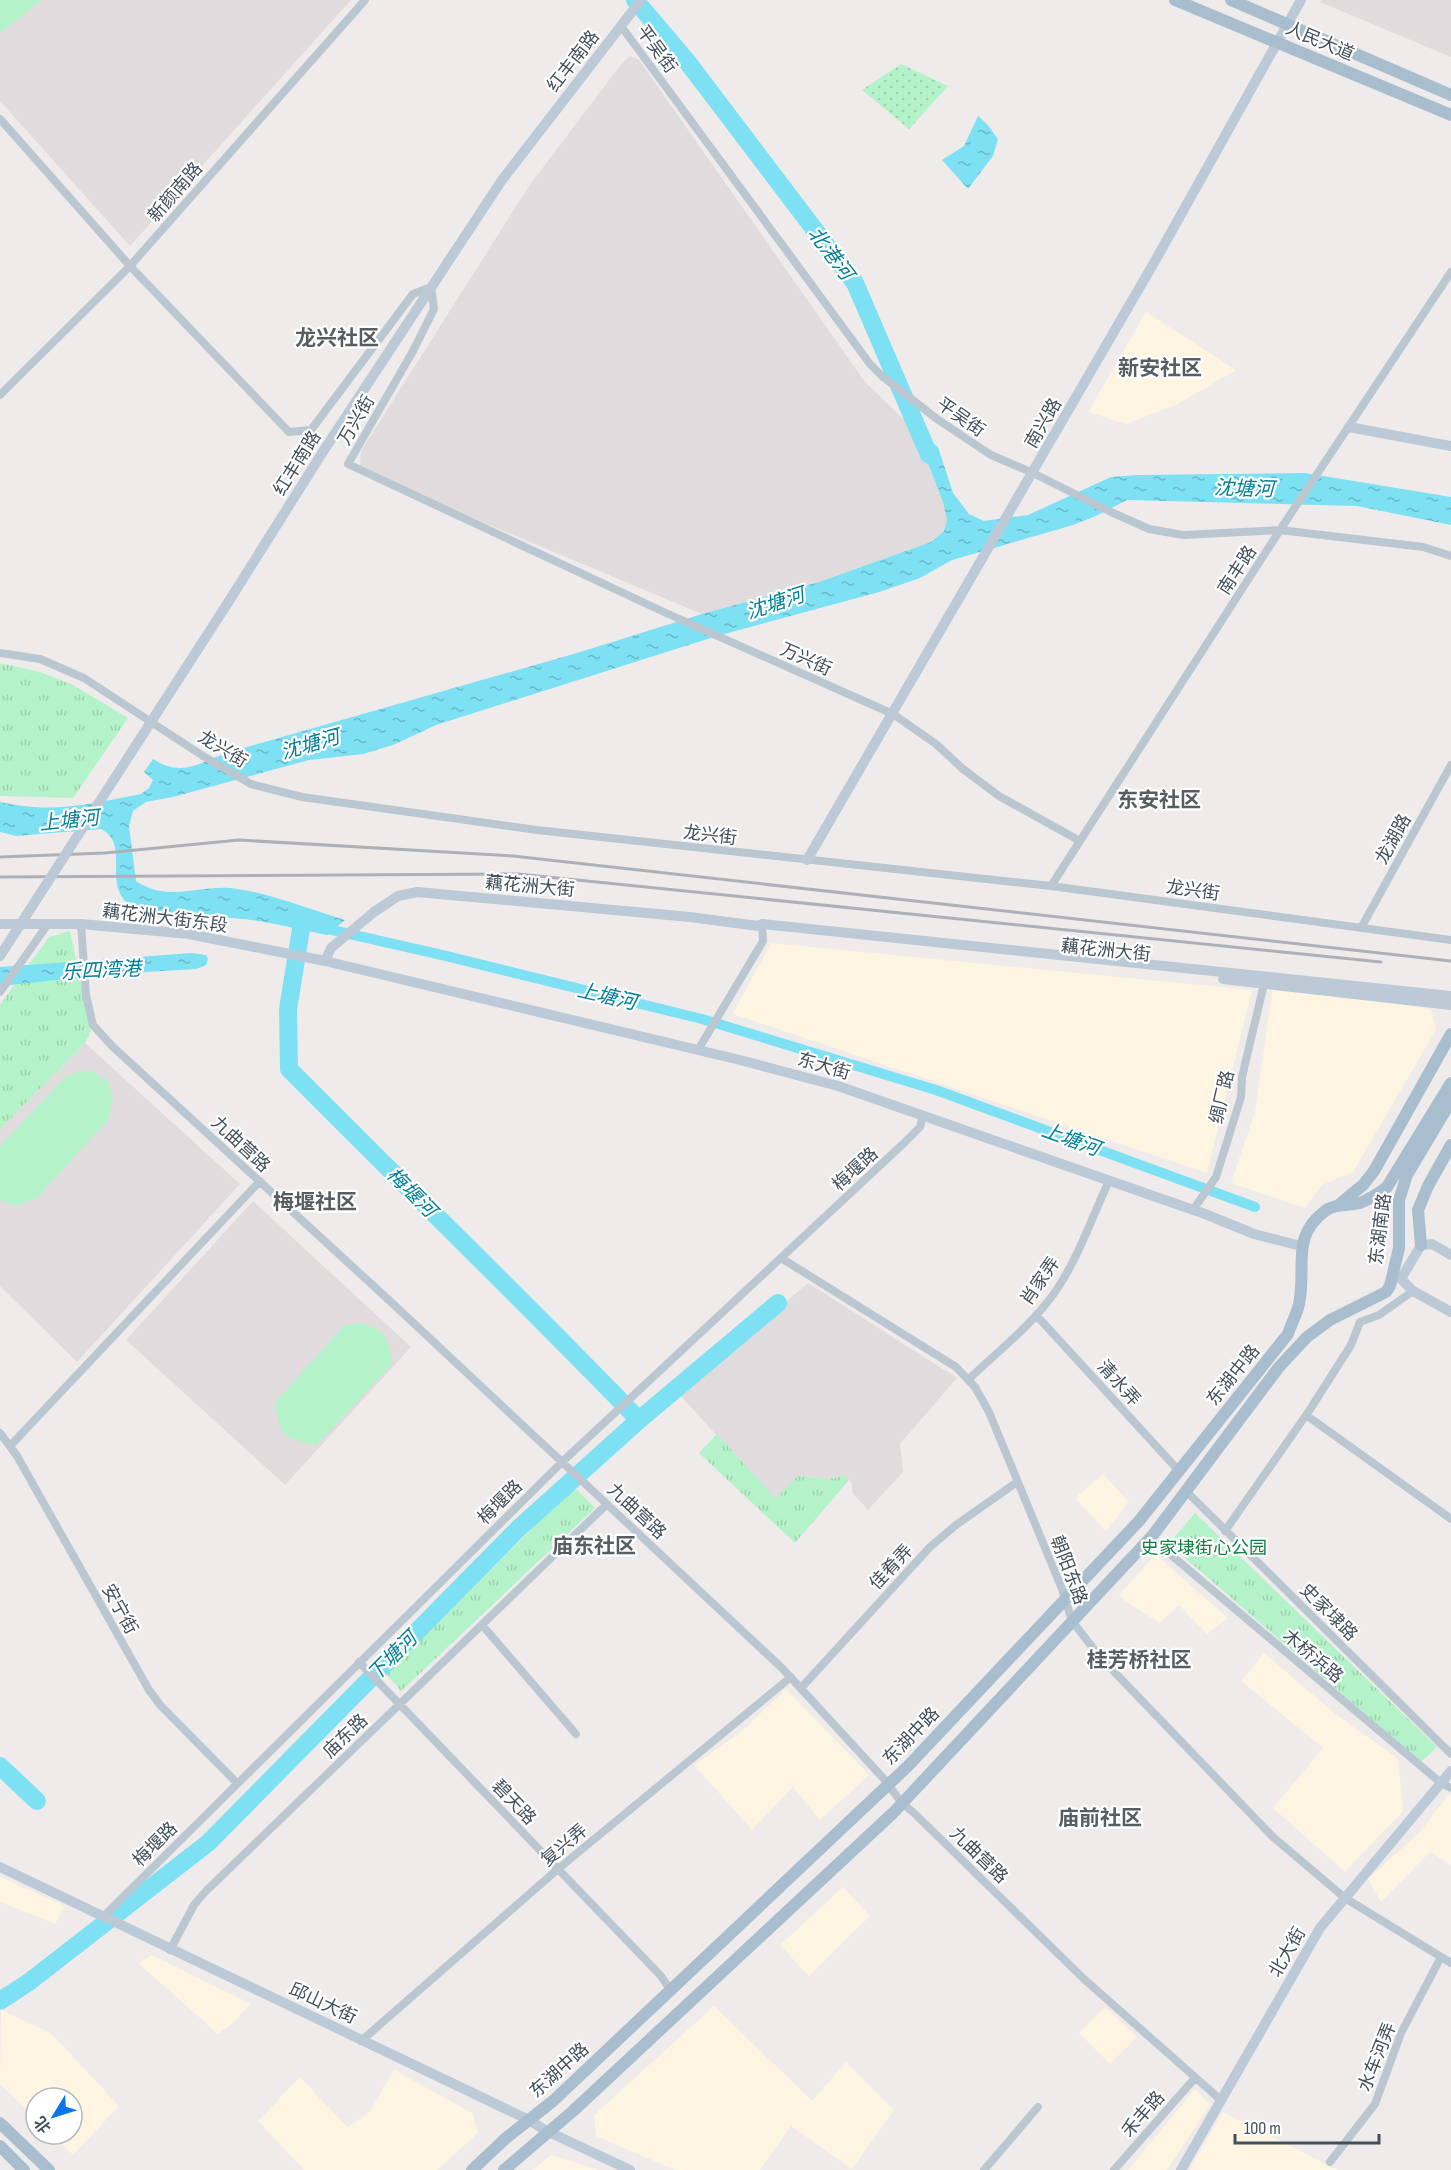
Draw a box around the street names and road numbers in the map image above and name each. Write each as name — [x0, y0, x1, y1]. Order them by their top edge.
street label: 人民大道 — [1283, 18, 1357, 65]
street label: 平吴街 — [632, 21, 681, 77]
street label: 红丰南路 — [543, 26, 604, 96]
street label: 新颜南路 — [144, 158, 207, 226]
street label: 万兴街 — [334, 392, 379, 449]
street label: 平吴街 — [933, 393, 989, 441]
street label: 南兴路 — [1021, 395, 1066, 452]
street label: 红丰南路 — [269, 427, 325, 499]
street label: 南丰路 — [1214, 542, 1261, 599]
street label: 万兴街 — [777, 639, 835, 680]
street label: 龙兴街 — [194, 727, 251, 772]
street label: 龙湖路 — [1371, 811, 1416, 868]
street label: 龙兴街 — [682, 822, 738, 849]
street label: 藕花洲大街 — [484, 872, 576, 901]
street label: 龙兴街 — [1165, 876, 1221, 905]
street label: 藕花洲大街东段 — [101, 900, 229, 937]
street label: 藕花洲大街 — [1060, 935, 1152, 966]
street label: 东大街 — [795, 1049, 853, 1084]
street label: 绸厂路 — [1206, 1068, 1239, 1126]
street label: 九曲营路 — [207, 1112, 274, 1177]
street label: 梅堰路 — [828, 1143, 882, 1195]
street label: 东湖南路 — [1366, 1192, 1395, 1266]
street label: 肖家弄 — [1016, 1253, 1064, 1309]
street label: 东湖中路 — [1203, 1341, 1264, 1410]
street label: 清水弄 — [1093, 1356, 1144, 1410]
street label: 梅堰路 — [474, 1476, 527, 1529]
street label: 九曲营路 — [603, 1479, 670, 1544]
street label: 朝阳东路 — [1046, 1533, 1091, 1608]
street label: 佳肴弄 — [865, 1540, 917, 1594]
street label: 史家埭路 — [1296, 1579, 1362, 1645]
street label: 安宁街 — [97, 1581, 142, 1638]
street label: 木桥浜路 — [1278, 1625, 1347, 1688]
street label: 东湖中路 — [879, 1703, 944, 1770]
street label: 庙东路 — [319, 1710, 372, 1763]
street label: 碧天路 — [487, 1776, 540, 1829]
street label: 梅堰路 — [129, 1818, 182, 1871]
street label: 复兴弄 — [537, 1820, 592, 1871]
street label: 九曲营路 — [945, 1823, 1012, 1888]
street label: 北大街 — [1265, 1924, 1310, 1981]
street label: 邱山大街 — [286, 1979, 360, 2028]
street label: 水车河弄 — [1354, 2020, 1401, 2094]
street label: 东湖中路 — [526, 2038, 593, 2102]
street label: 禾丰路 — [1118, 2087, 1169, 2142]

